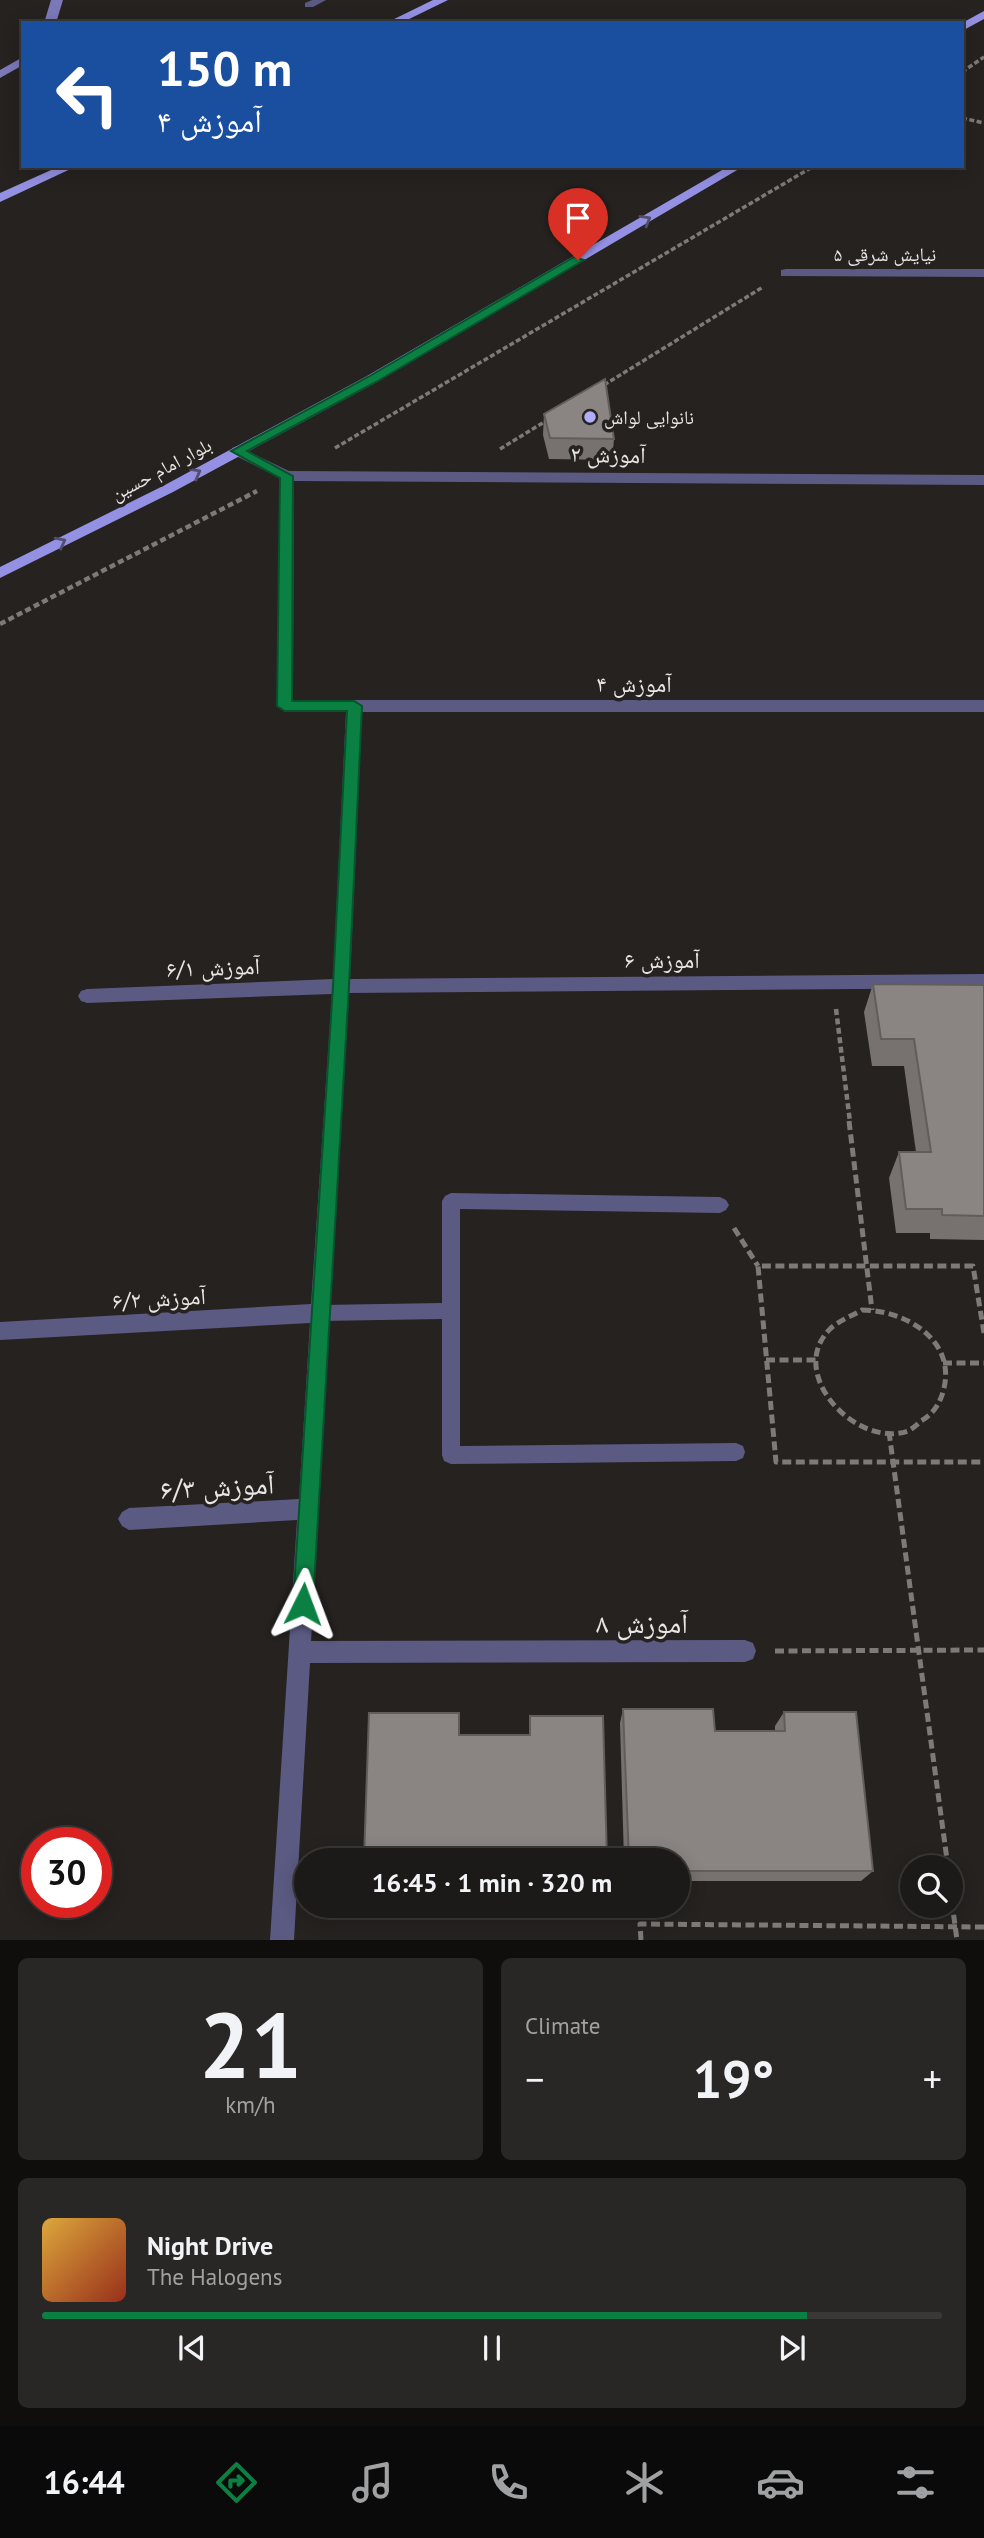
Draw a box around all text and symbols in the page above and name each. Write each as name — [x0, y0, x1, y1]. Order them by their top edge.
text: 150 m — [157, 36, 292, 100]
icon: left — [42, 49, 133, 140]
text: آموزش ۴ — [157, 99, 262, 141]
pin — [548, 188, 608, 260]
icon: arrive — [559, 199, 597, 237]
one-way arrow — [639, 215, 652, 228]
street label: نیایش شرقی ۵ — [834, 242, 936, 266]
place label: نانوایی لواش — [604, 405, 694, 429]
marker: نانوایی لواش — [582, 409, 598, 425]
street label: بلوار امام حسین — [106, 432, 216, 507]
street label: آموزش ۲ — [570, 439, 647, 469]
one-way arrow — [189, 468, 201, 481]
one-way arrow — [54, 537, 66, 551]
street label: آموزش ۴ — [596, 669, 673, 698]
street label: آموزش ۶ — [624, 945, 701, 974]
street label: آموزش ۶/۱ — [166, 951, 262, 983]
street label: آموزش ۶/۲ — [111, 1281, 208, 1315]
street label: آموزش ۶/۳ — [159, 1464, 276, 1507]
position arrow — [266, 1567, 340, 1641]
street label: آموزش ۸ — [596, 1604, 689, 1641]
speed limit sign: 30 — [21, 1827, 112, 1918]
map controls — [900, 1855, 963, 1918]
button: search — [900, 1855, 963, 1918]
text: 16:45 · 1 min · 320 m — [372, 1866, 612, 1899]
text: 21 — [199, 1985, 302, 2103]
text: Climate — [525, 2011, 600, 2040]
text: 19° — [693, 2045, 774, 2112]
text: − — [525, 2054, 544, 2103]
text: + — [923, 2054, 942, 2103]
text: km/h — [225, 2090, 276, 2119]
text: Night Drive — [147, 2229, 273, 2262]
text: The Halogens — [147, 2262, 282, 2291]
icon: previous — [173, 2329, 211, 2367]
icon: pause — [473, 2329, 511, 2367]
icon: next — [773, 2329, 811, 2367]
icon: directions — [212, 2458, 261, 2507]
icon: music — [348, 2458, 397, 2507]
icon: phone — [484, 2458, 533, 2507]
icon: climate — [620, 2458, 669, 2507]
icon: car — [756, 2458, 805, 2507]
icon: filters — [891, 2458, 940, 2507]
text: 16:44 — [43, 2461, 125, 2503]

